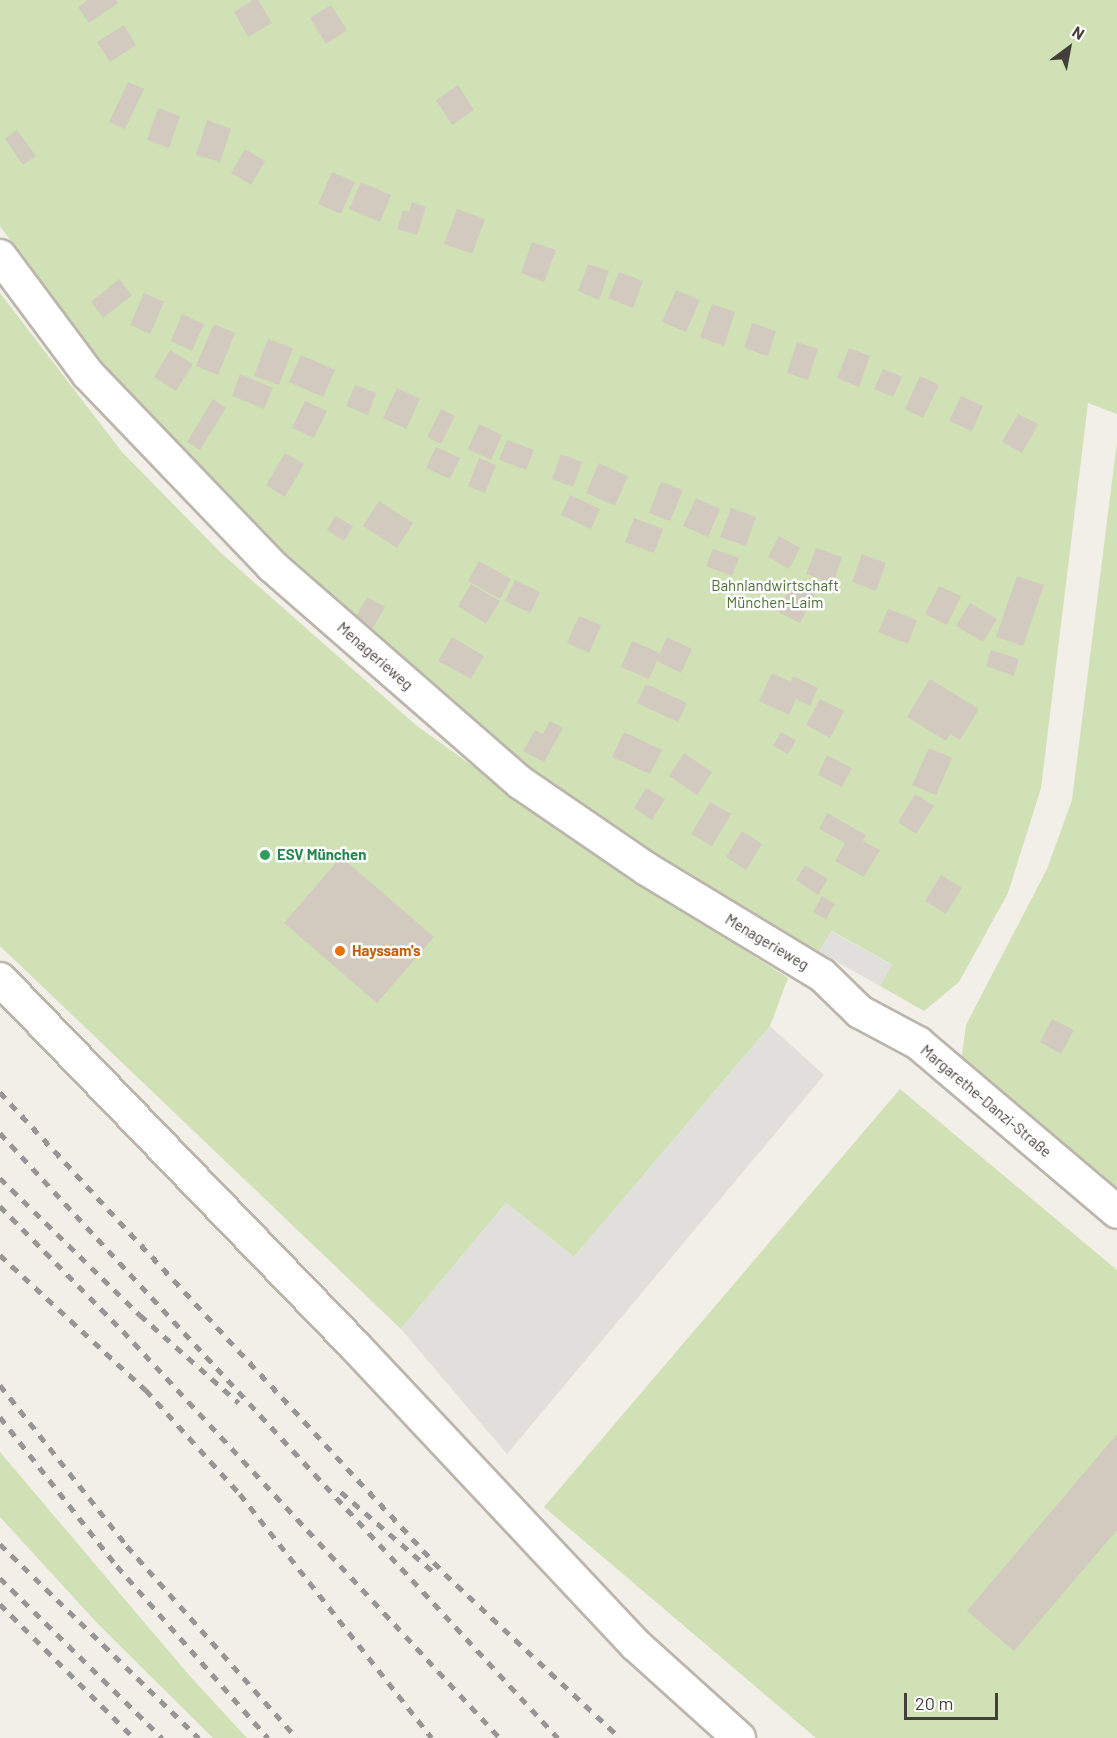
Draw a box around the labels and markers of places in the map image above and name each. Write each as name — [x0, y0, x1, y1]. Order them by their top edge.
place label: ESV München — [277, 846, 366, 864]
marker: ESV München — [258, 848, 272, 862]
place label: Hayssam's — [352, 942, 421, 960]
marker: Hayssam's — [333, 944, 347, 958]

